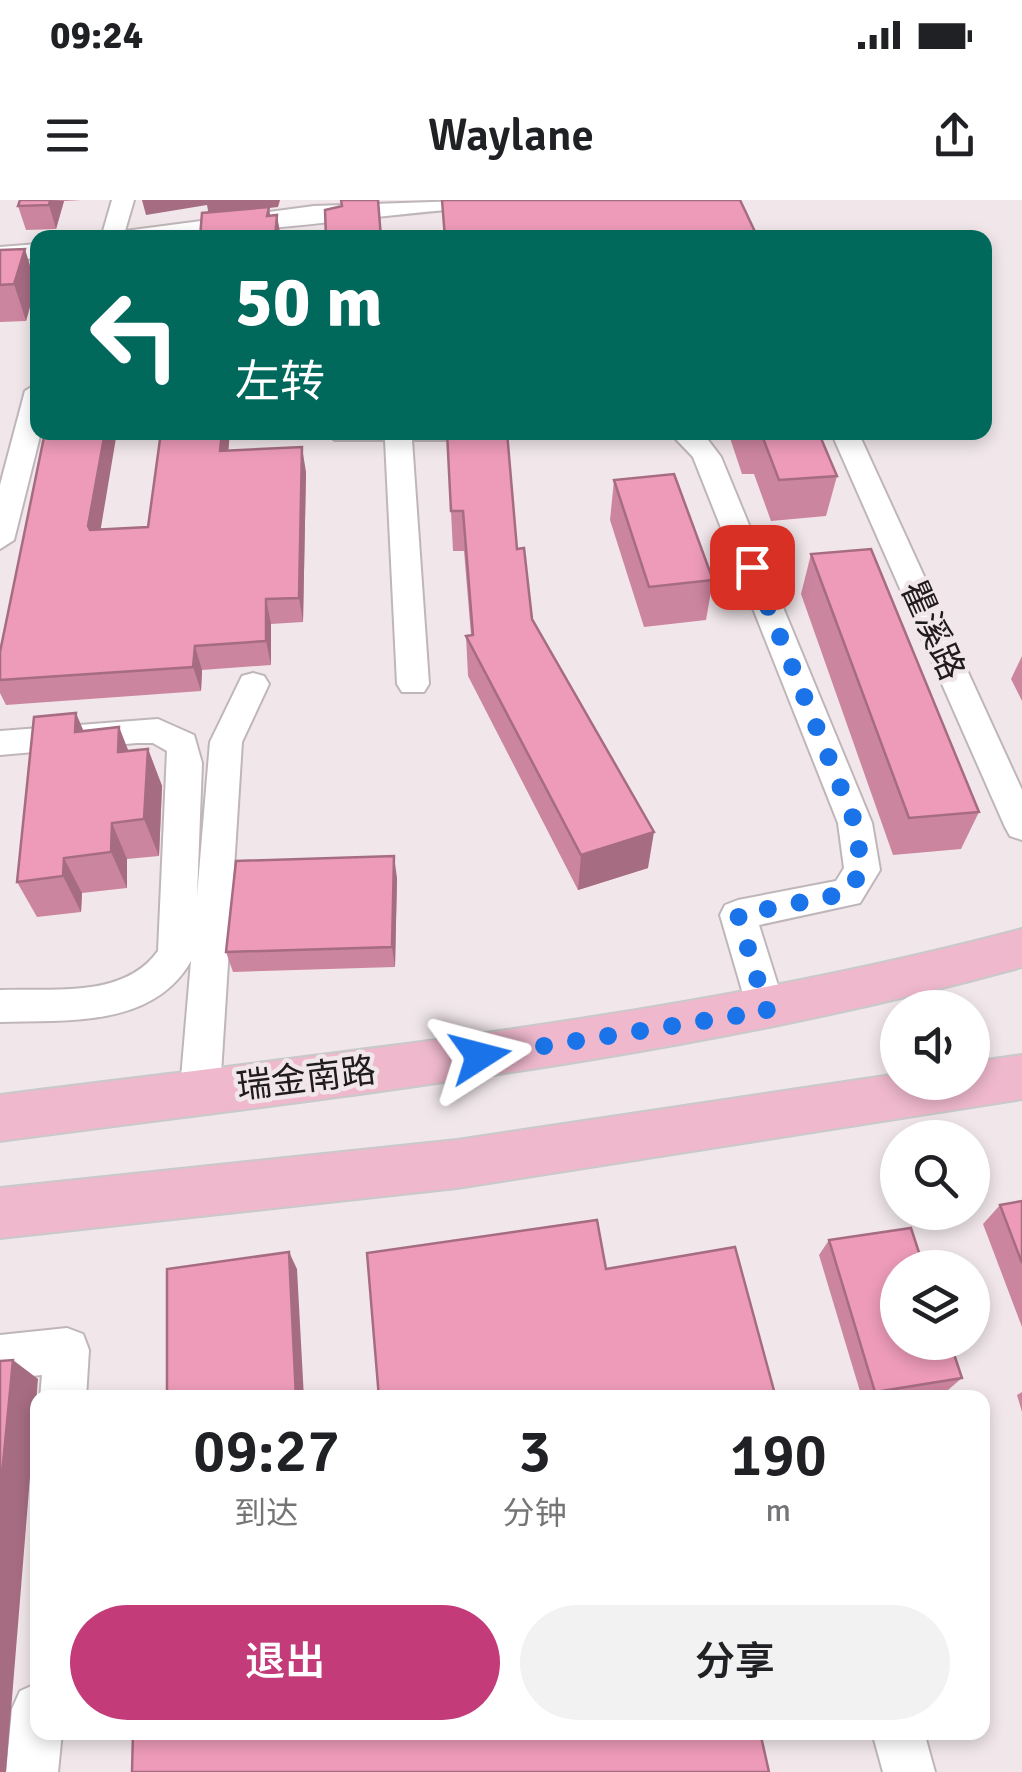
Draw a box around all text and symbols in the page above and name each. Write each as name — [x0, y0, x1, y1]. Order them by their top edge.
text: 09:24 — [50, 12, 143, 59]
icon: menu — [40, 108, 95, 163]
text: Waylane — [428, 108, 594, 163]
icon: share — [927, 108, 982, 163]
text: 50 m — [235, 259, 383, 345]
icon: left — [70, 270, 200, 400]
text: 左转 — [235, 355, 325, 410]
pin — [710, 525, 795, 610]
icon: arrive — [725, 540, 780, 595]
street label: 瞿溪路 — [892, 573, 974, 687]
map controls — [880, 990, 990, 1360]
button: sound — [880, 990, 990, 1100]
position arrow — [428, 1004, 532, 1108]
street label: 瑞金南路 — [234, 1049, 378, 1108]
button: search — [880, 1120, 990, 1230]
button: layers — [880, 1250, 990, 1360]
text: 09:27 — [193, 1415, 340, 1489]
text: 3 — [518, 1415, 551, 1489]
text: 190 — [730, 1419, 827, 1493]
text: m — [766, 1491, 791, 1530]
text: 到达 — [234, 1494, 298, 1533]
text: 分钟 — [503, 1494, 567, 1533]
button: 退出 — [70, 1605, 500, 1720]
button: 分享 — [520, 1605, 950, 1720]

